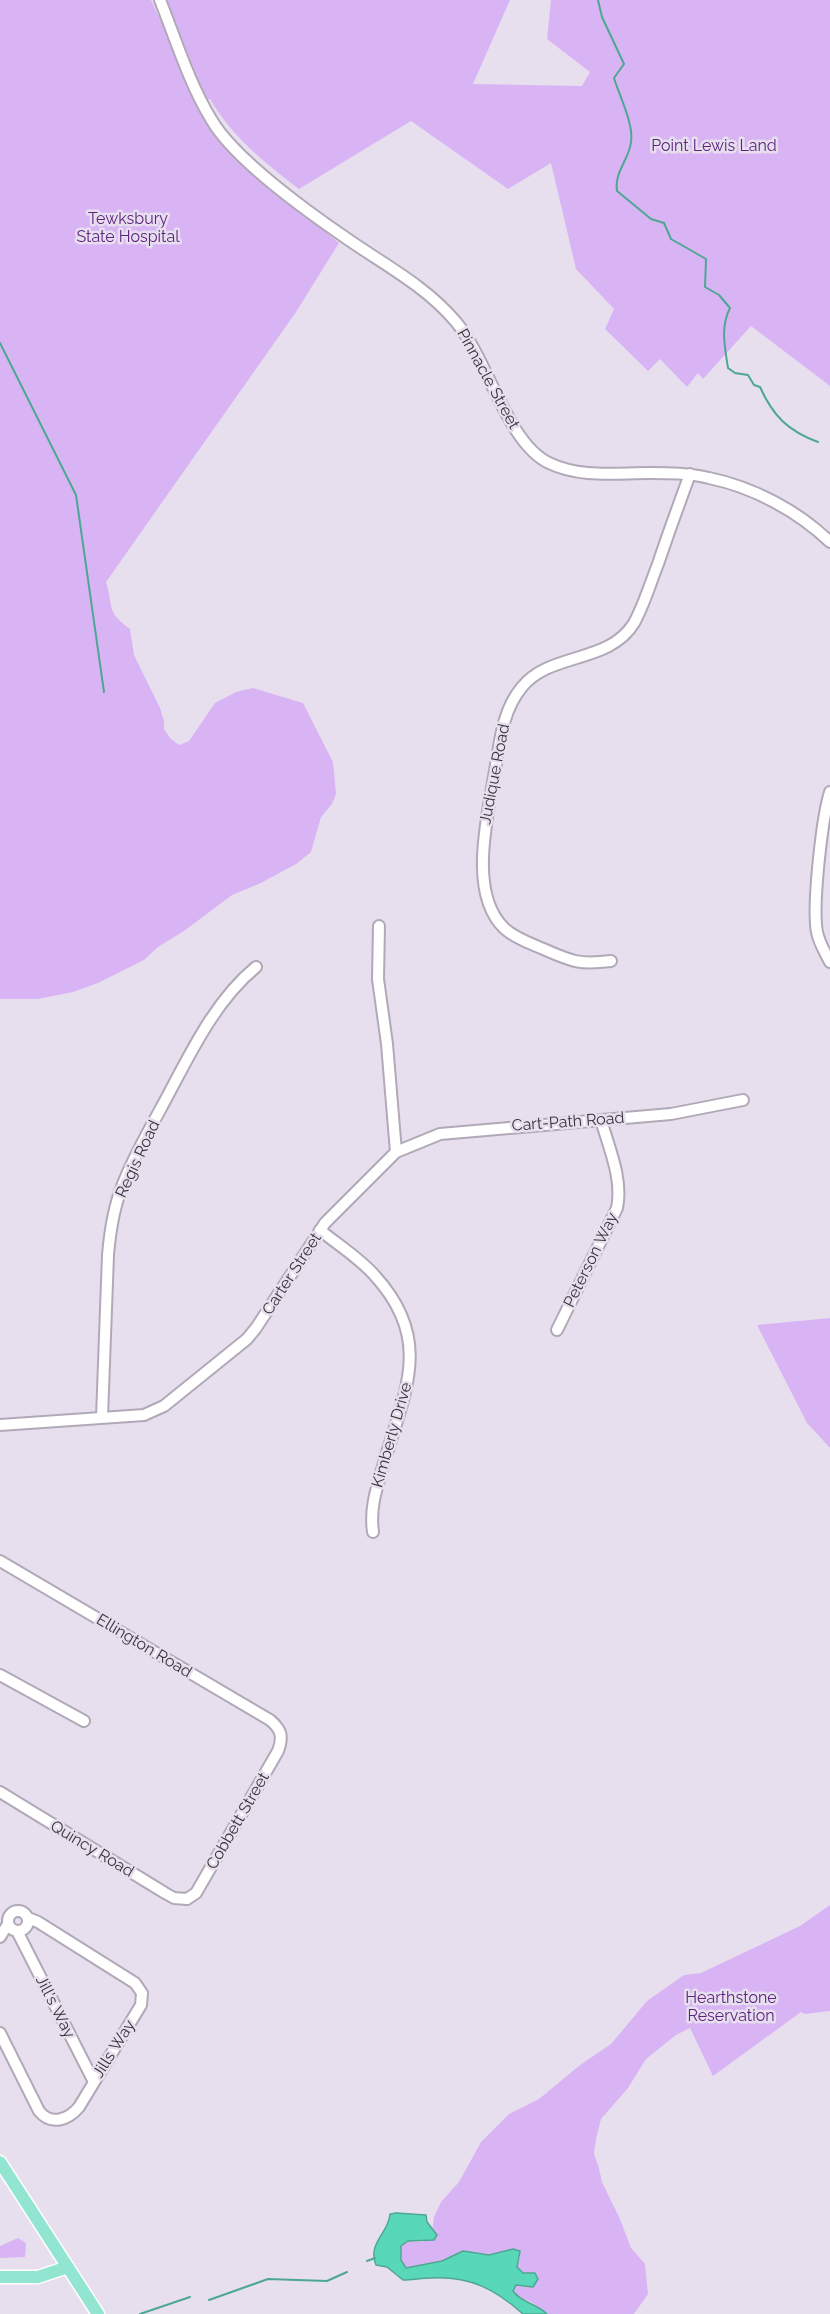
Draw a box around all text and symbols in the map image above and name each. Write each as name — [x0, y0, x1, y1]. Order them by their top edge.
park label: Point Lewis Land — [651, 136, 777, 156]
park label: Tewksbury State Hospital — [77, 209, 179, 247]
street label: Pinnacle Street — [453, 325, 523, 433]
street label: Judique Road — [476, 722, 514, 826]
street label: Cart-Path Road — [511, 1108, 625, 1136]
street label: Regis Road — [112, 1117, 164, 1201]
street label: Peterson Way — [560, 1209, 622, 1311]
street label: Carter Street — [258, 1229, 326, 1319]
street label: Kimberly Drive — [368, 1380, 416, 1490]
street label: Ellington Road — [93, 1610, 195, 1682]
street label: Cobbett Street — [203, 1769, 273, 1873]
street label: Quincy Road — [47, 1817, 137, 1881]
street label: Jill's Way — [31, 1973, 79, 2041]
park label: Hearthstone Reservation — [685, 1988, 777, 2026]
street label: Jills Way — [89, 2016, 139, 2082]

